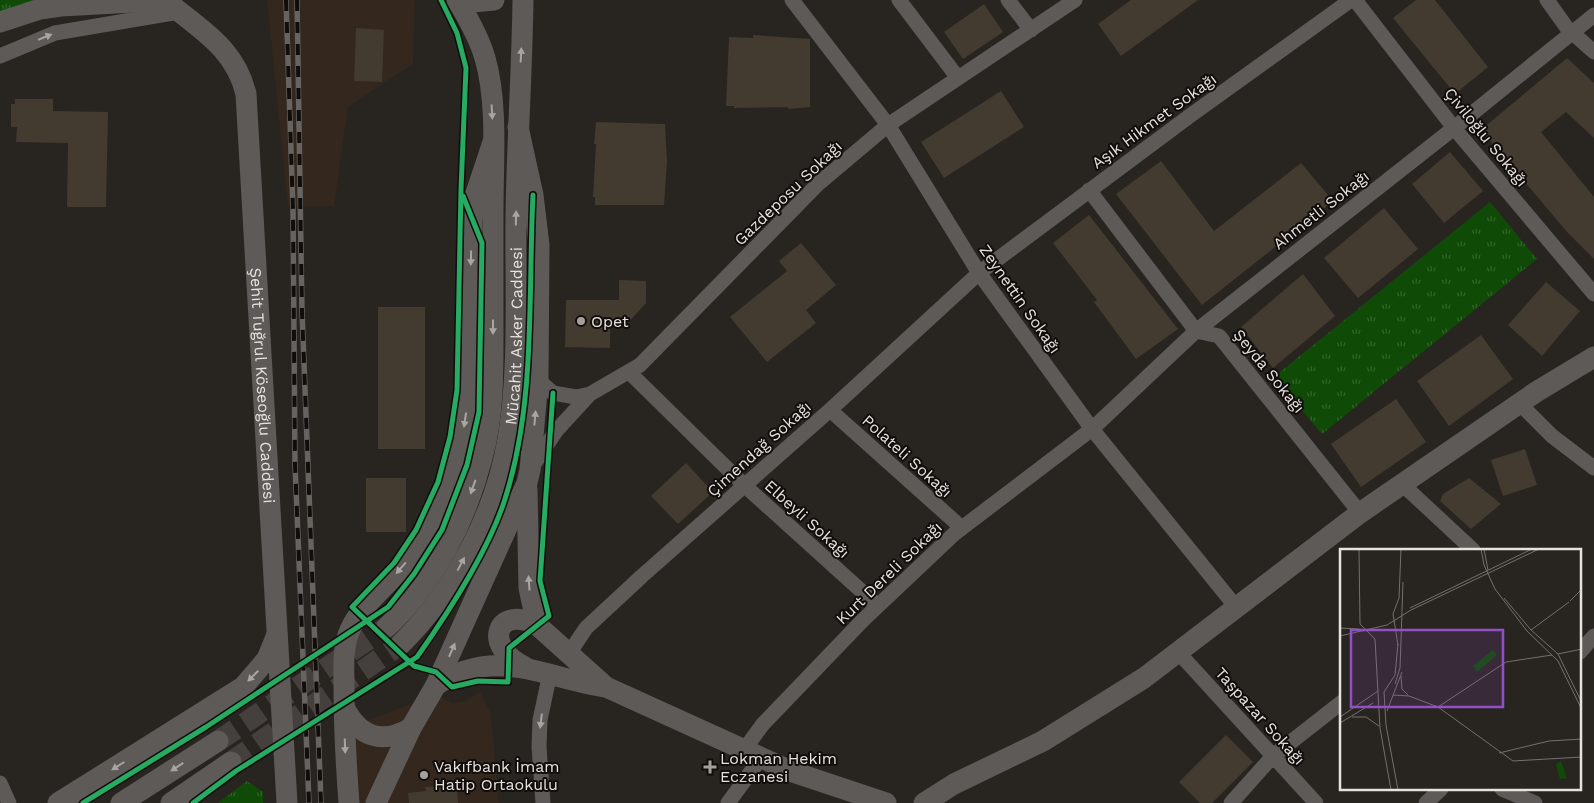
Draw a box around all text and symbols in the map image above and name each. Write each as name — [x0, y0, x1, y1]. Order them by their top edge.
one-way arrow — [38, 33, 52, 41]
one-way arrow — [517, 47, 525, 63]
street label: Aşık Hikmet Sokağı — [1088, 69, 1220, 173]
street label: Çiviloğlu Sokağı — [1440, 84, 1532, 190]
one-way arrow — [488, 104, 496, 120]
street label: Gazdeposu Sokağı — [730, 137, 846, 249]
street label: Ahmetli Sokağı — [1269, 167, 1373, 253]
one-way arrow — [513, 210, 521, 226]
street label: Zeynettin Sokağı — [975, 241, 1065, 357]
street label: Mücahit Asker Caddesi — [501, 247, 526, 426]
one-way arrow — [467, 250, 475, 266]
street label: Şehit Tuğrul Köseoğlu Caddesi — [247, 267, 279, 504]
place label: Opet — [591, 312, 629, 331]
marker: Opet — [575, 315, 587, 327]
one-way arrow — [489, 319, 497, 335]
street label: Şeyda Sokağı — [1229, 325, 1309, 417]
street label: Çimendağ Sokağı — [703, 397, 815, 501]
one-way arrow — [532, 409, 540, 425]
street label: Polateli Sokağı — [858, 411, 956, 501]
one-way arrow — [460, 413, 468, 429]
street label: Elbeyli Sokağı — [761, 476, 853, 562]
one-way arrow — [469, 480, 477, 495]
street label: Kurt Dereli Sokağı — [832, 518, 946, 628]
inset map — [1340, 549, 1582, 790]
one-way arrow — [457, 556, 465, 571]
one-way arrow — [396, 561, 407, 574]
one-way arrow — [524, 574, 532, 590]
one-way arrow — [448, 643, 456, 657]
street label: Taşpazar Sokağı — [1211, 663, 1309, 769]
one-way arrow — [247, 670, 259, 682]
one-way arrow — [537, 713, 545, 729]
one-way arrow — [341, 738, 349, 754]
place label: Lokman Hekim Eczanesi — [720, 749, 837, 786]
place label: Vakıfbank İmam Hatip Ortaokulu — [434, 757, 559, 794]
one-way arrow — [111, 761, 124, 770]
marker: Lokman Hekim Eczanesi — [704, 761, 716, 773]
one-way arrow — [170, 763, 183, 772]
marker: Vakıfbank İmam Hatip Ortaokulu — [418, 769, 430, 781]

